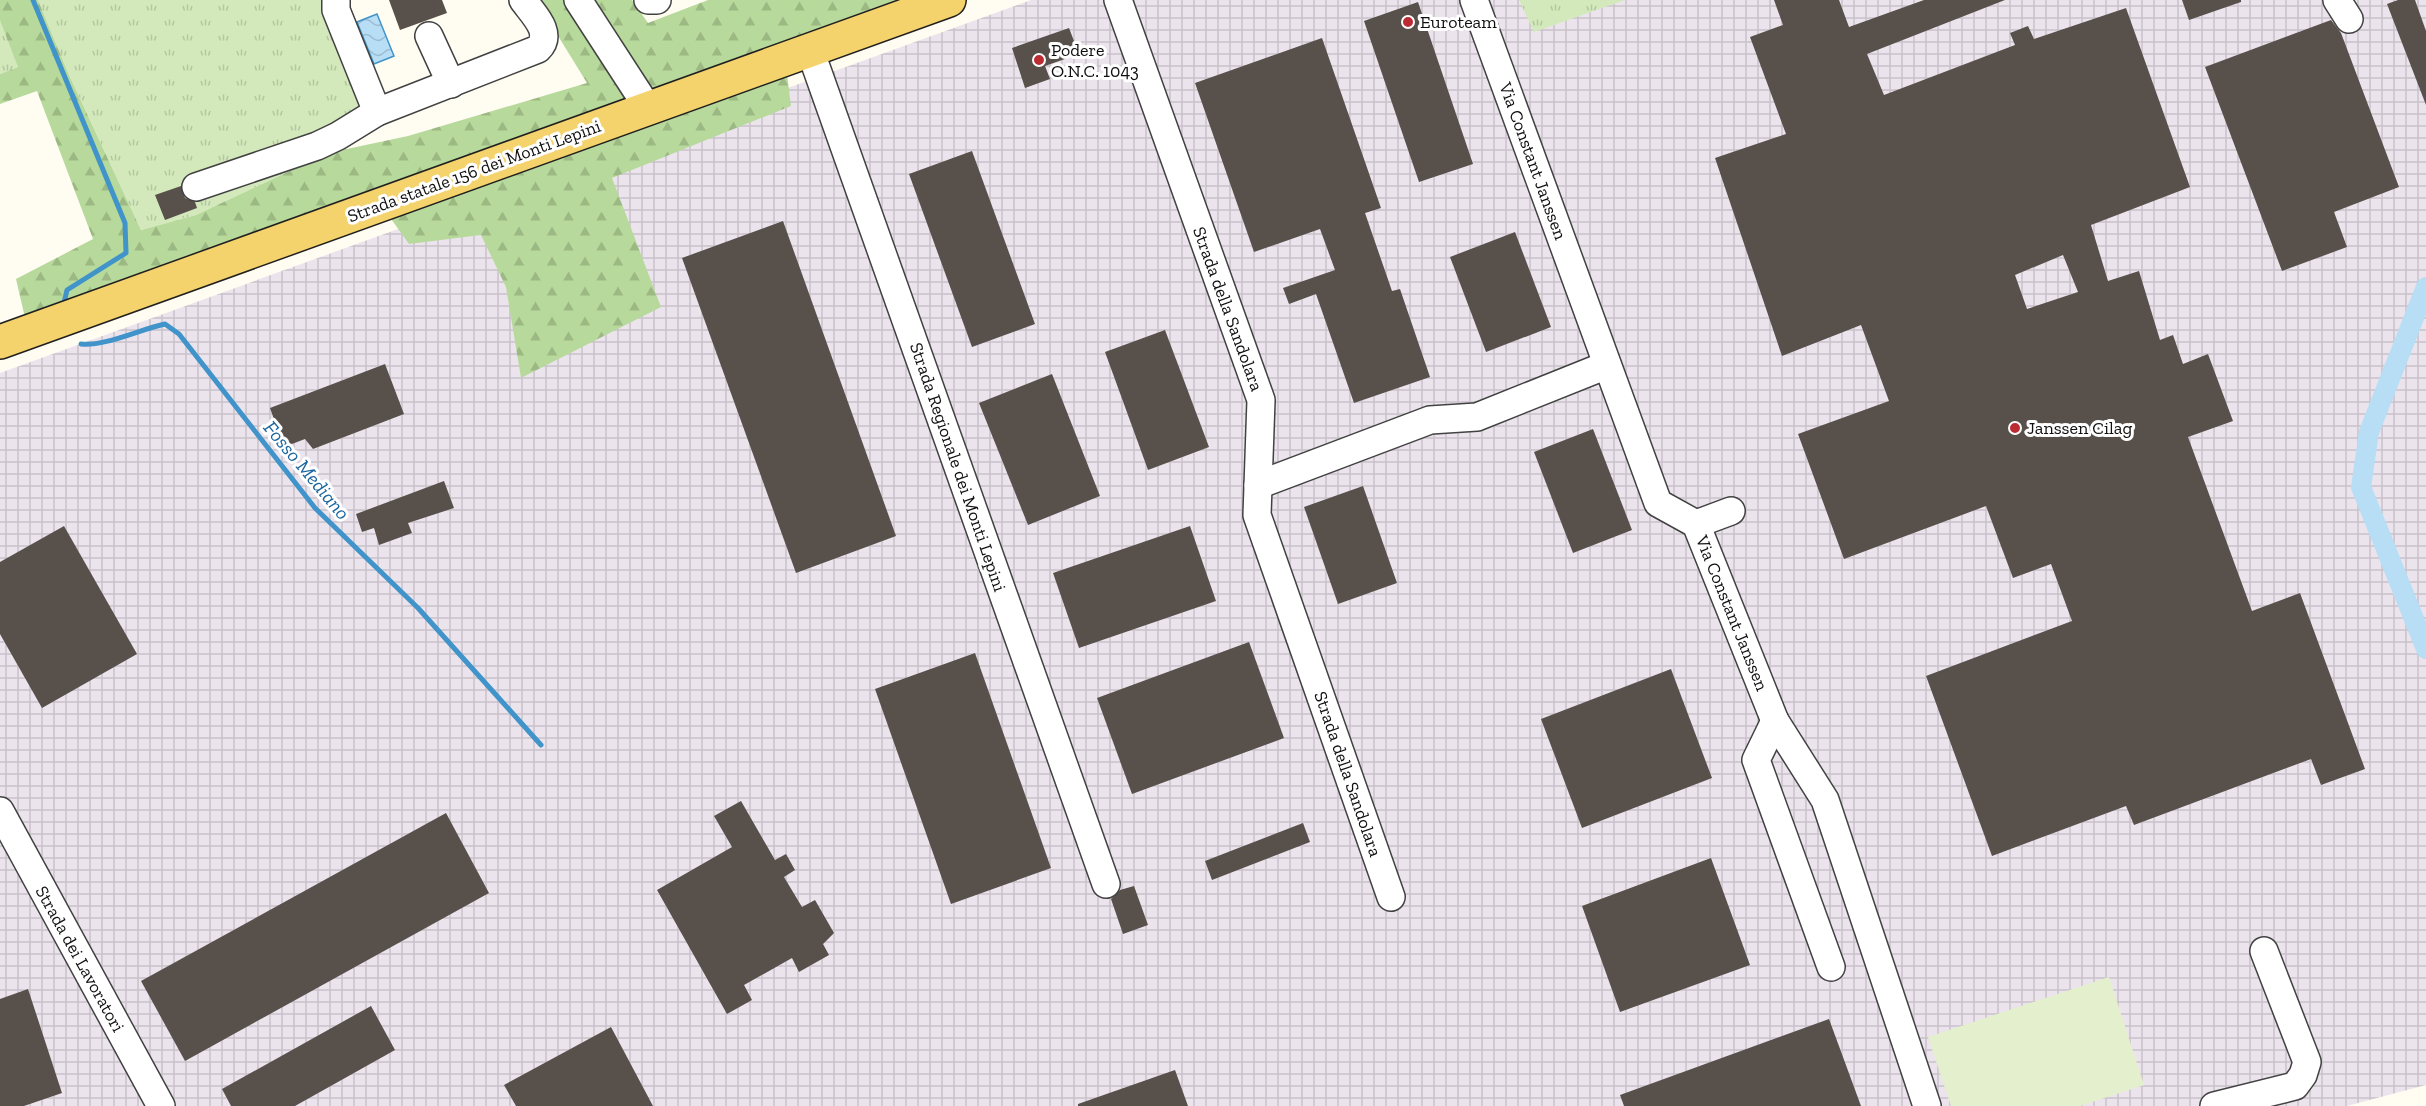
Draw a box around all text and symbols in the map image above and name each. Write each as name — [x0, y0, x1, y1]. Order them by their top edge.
place label: Euroteam — [1420, 11, 1497, 33]
marker: Euroteam — [1401, 15, 1415, 29]
place label: Podere O.N.C. 1043 — [1051, 39, 1139, 82]
marker: Podere O.N.C. 1043 — [1032, 53, 1046, 67]
street label: Via Constant Janssen — [1494, 79, 1572, 243]
street label: Strada statale 156 dei Monti Lepini — [344, 115, 604, 227]
street label: Strada della Sandolara — [1188, 224, 1268, 394]
street label: Strada Regionale dei Monti Lepini — [905, 340, 1011, 594]
water label: Fosso Mediano — [259, 416, 355, 524]
place label: Janssen Cilag — [2027, 417, 2133, 439]
marker: Janssen Cilag — [2008, 421, 2022, 435]
street label: Via Constant Janssen — [1690, 531, 1773, 695]
street label: Strada della Sandolara — [1309, 688, 1387, 860]
street label: Strada dei Lavoratori — [31, 882, 129, 1036]

